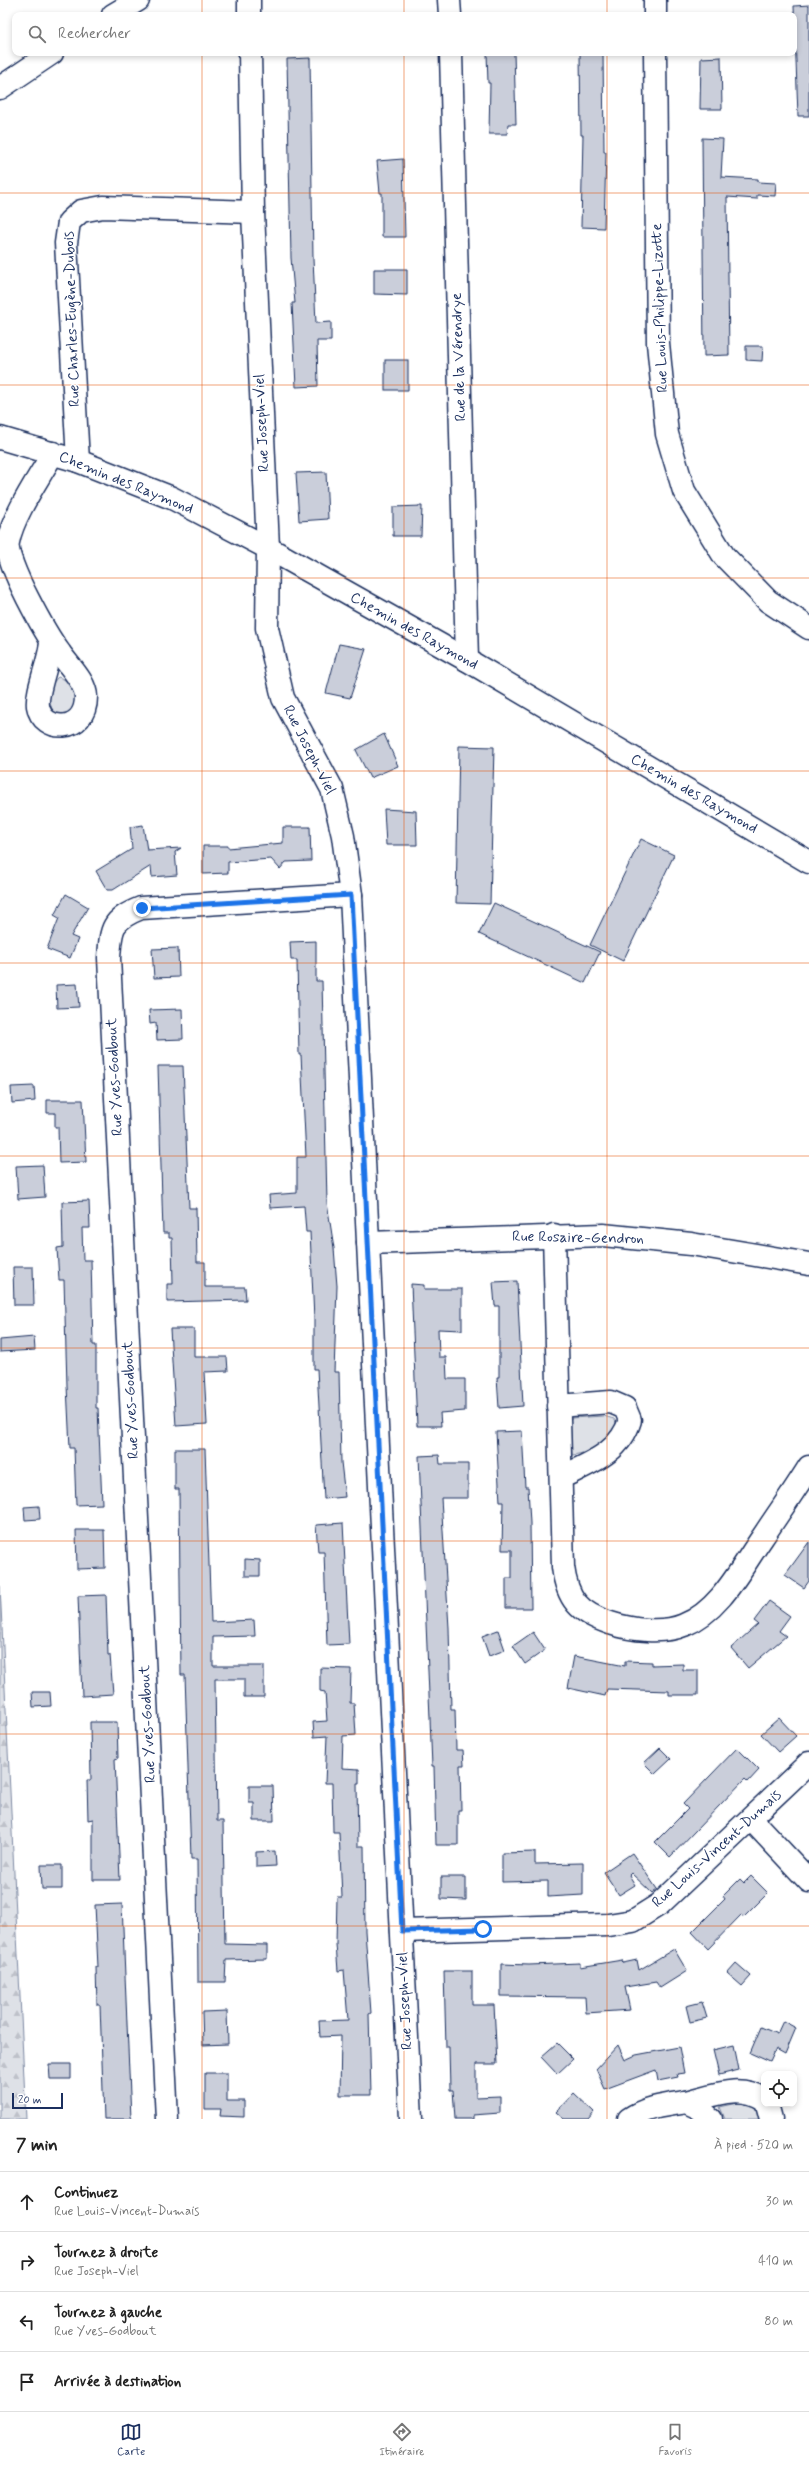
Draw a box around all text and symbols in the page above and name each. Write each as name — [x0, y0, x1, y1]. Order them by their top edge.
search box — [12, 12, 797, 56]
icon: search — [26, 23, 48, 45]
text: Rechercher — [58, 24, 131, 44]
street label: Rue Louis-Philippe-Lizotte — [647, 223, 673, 393]
street label: Rue Charles-Eugène-Dubois — [59, 231, 85, 407]
street label: Rue de la Vérendrye — [447, 292, 471, 422]
street label: Rue Joseph-Viel — [249, 373, 275, 472]
street label: Chemin des Raymond — [56, 447, 196, 519]
street label: Chemin des Raymond — [346, 587, 482, 675]
street label: Rue Joseph-Viel — [278, 702, 340, 798]
street label: Chemin des Raymond — [627, 749, 761, 839]
route end — [133, 899, 151, 917]
street label: Rue Yves-Godbout — [102, 1017, 128, 1136]
street label: Rue Rosaire-Gendron — [512, 1227, 644, 1249]
street label: Rue Yves-Godbout — [118, 1340, 144, 1459]
street label: Rue Yves-Godbout — [135, 1664, 161, 1783]
street label: Rue Louis-Vincent-Dumais — [648, 1785, 786, 1913]
route start — [474, 1920, 492, 1938]
street label: Rue Joseph-Viel — [392, 1951, 418, 2050]
map controls — [761, 2071, 797, 2107]
button: locate — [761, 2071, 797, 2107]
scale bar — [12, 2091, 63, 2110]
text: 20 m — [18, 2093, 41, 2107]
text: 7 min — [16, 2134, 58, 2156]
text: À pied · 520 m — [714, 2137, 793, 2154]
text: Continuez — [54, 2183, 118, 2203]
icon: ahead — [16, 2191, 38, 2213]
text: 30 m — [766, 2193, 793, 2210]
text: Rue Louis-Vincent-Dumais — [54, 2203, 199, 2220]
text: Tournez à droite — [54, 2243, 158, 2263]
icon: right — [16, 2251, 38, 2273]
text: 410 m — [758, 2253, 793, 2270]
text: Rue Joseph-Viel — [54, 2263, 139, 2280]
text: Tournez à gauche — [54, 2303, 162, 2323]
icon: left — [16, 2311, 38, 2333]
text: 80 m — [764, 2313, 793, 2330]
text: Rue Yves-Godbout — [54, 2323, 156, 2340]
icon: arrive — [16, 2371, 38, 2393]
text: Arrivée à destination — [54, 2372, 181, 2392]
tab: Carte — [117, 2421, 145, 2459]
tab: Itinéraire — [379, 2421, 424, 2459]
tab: Favoris — [659, 2421, 692, 2459]

